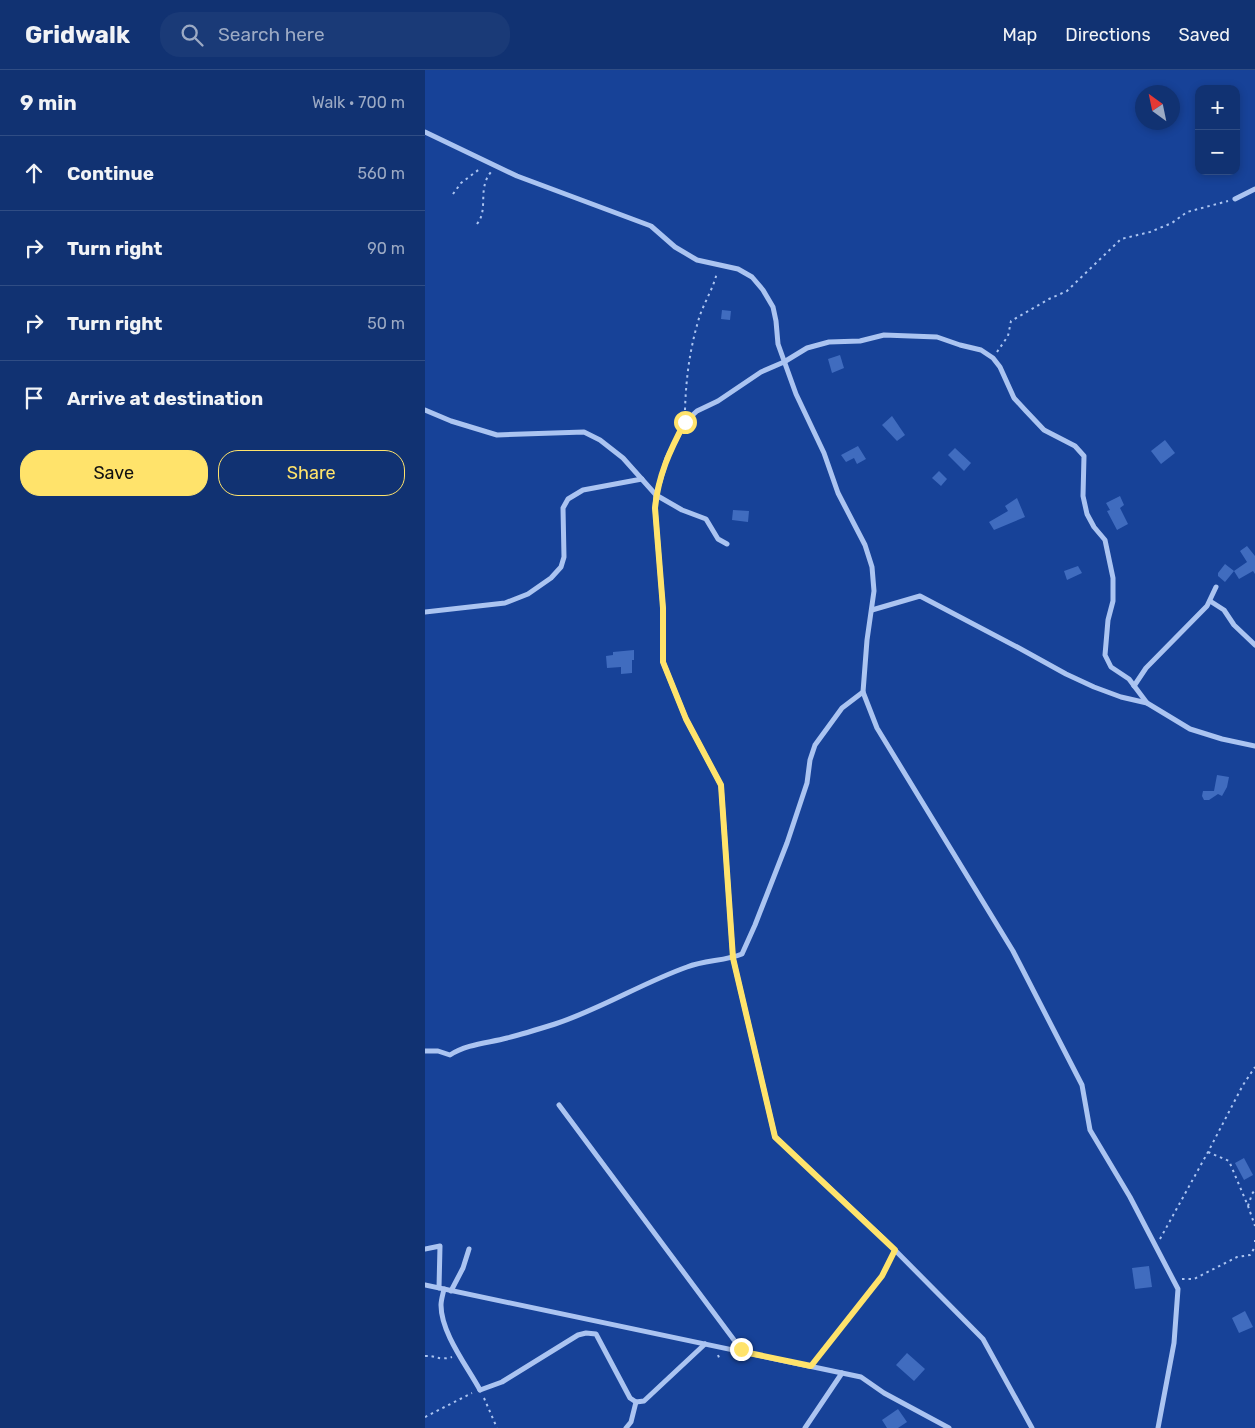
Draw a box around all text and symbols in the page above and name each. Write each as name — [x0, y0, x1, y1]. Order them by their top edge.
search box — [160, 12, 510, 57]
text: Gridwalk — [25, 21, 130, 49]
icon: search — [178, 21, 206, 49]
text: Search here — [218, 23, 325, 46]
text: Map — [1002, 24, 1037, 46]
text: Directions — [1065, 24, 1151, 46]
text: Saved — [1179, 24, 1230, 46]
north arrow — [1135, 85, 1180, 130]
map controls — [1195, 85, 1240, 175]
button: + — [1195, 85, 1240, 130]
text: 9 min — [20, 90, 77, 115]
text: Walk · 700 m — [312, 93, 405, 112]
button: − — [1195, 130, 1240, 175]
icon: ahead — [20, 159, 48, 187]
text: Continue — [67, 162, 154, 185]
text: 560 m — [358, 164, 405, 183]
icon: right — [20, 234, 48, 262]
text: Turn right — [67, 237, 162, 260]
text: 90 m — [367, 239, 405, 258]
icon: right — [20, 309, 48, 337]
text: Turn right — [67, 312, 162, 335]
text: 50 m — [367, 314, 405, 333]
icon: arrive — [20, 384, 48, 412]
text: Arrive at destination — [67, 387, 263, 410]
route start — [674, 411, 697, 434]
button: Save — [20, 450, 208, 496]
button: Share — [218, 450, 405, 496]
route end — [730, 1338, 753, 1361]

